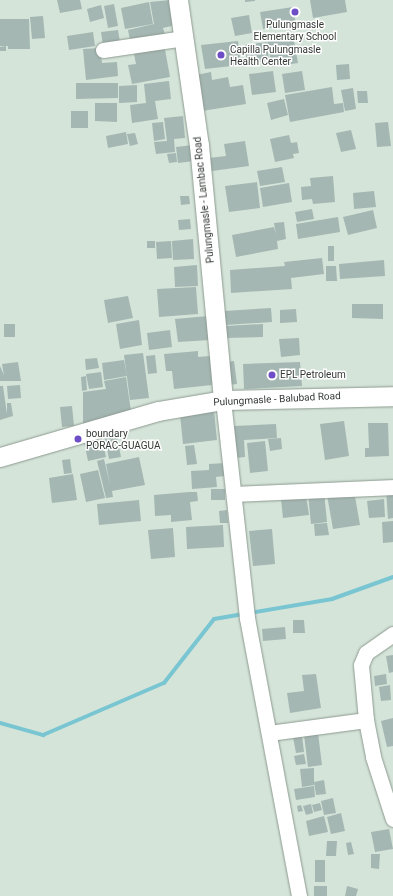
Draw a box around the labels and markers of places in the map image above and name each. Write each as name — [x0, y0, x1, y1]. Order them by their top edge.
marker: Pulungmasle Elementary School — [290, 7, 300, 17]
place label: Pulungmasle Elementary School — [254, 18, 336, 42]
place label: Capilla Pulungmasle Health Center — [230, 43, 321, 66]
marker: Capilla Pulungmasle Health Center — [215, 49, 227, 61]
place label: EPL Petroleum — [280, 369, 346, 381]
marker: EPL Petroleum — [267, 370, 277, 380]
place label: boundary PORAC-GUAGUA — [86, 427, 160, 450]
marker: boundary PORAC-GUAGUA — [73, 434, 83, 444]

